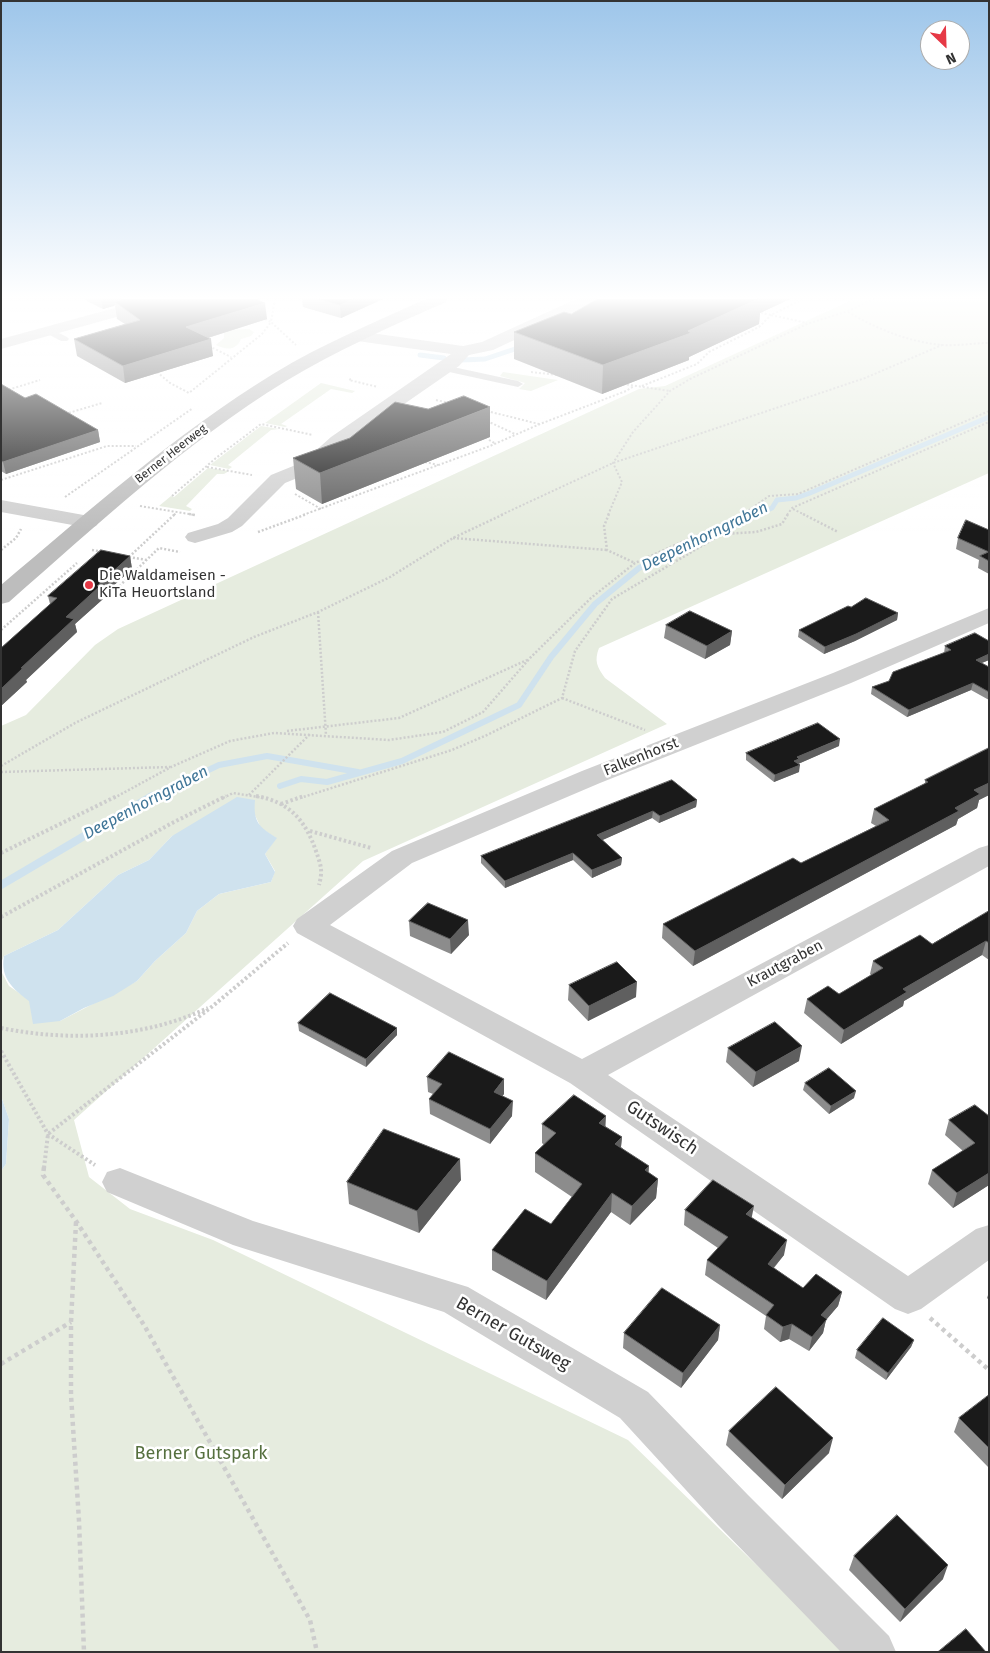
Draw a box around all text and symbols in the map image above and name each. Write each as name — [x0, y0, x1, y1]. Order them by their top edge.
north arrow — [920, 20, 970, 70]
text: N — [943, 49, 959, 68]
street label: Berner Heerweg — [132, 422, 210, 486]
water label: Deepenhorngraben — [639, 498, 771, 576]
place label: Die Waldameisen - KiTa Heuortsland — [99, 567, 226, 602]
marker: Die Waldameisen - KiTa Heuortsland — [83, 579, 95, 591]
street label: Falkenhorst — [601, 734, 681, 780]
water label: Deepenhorngraben — [80, 762, 212, 844]
street label: Krautgraben — [744, 937, 826, 991]
street label: Gutswisch — [622, 1096, 702, 1160]
street label: Berner Gutsweg — [452, 1293, 574, 1375]
park label: Berner Gutspark — [135, 1443, 267, 1465]

